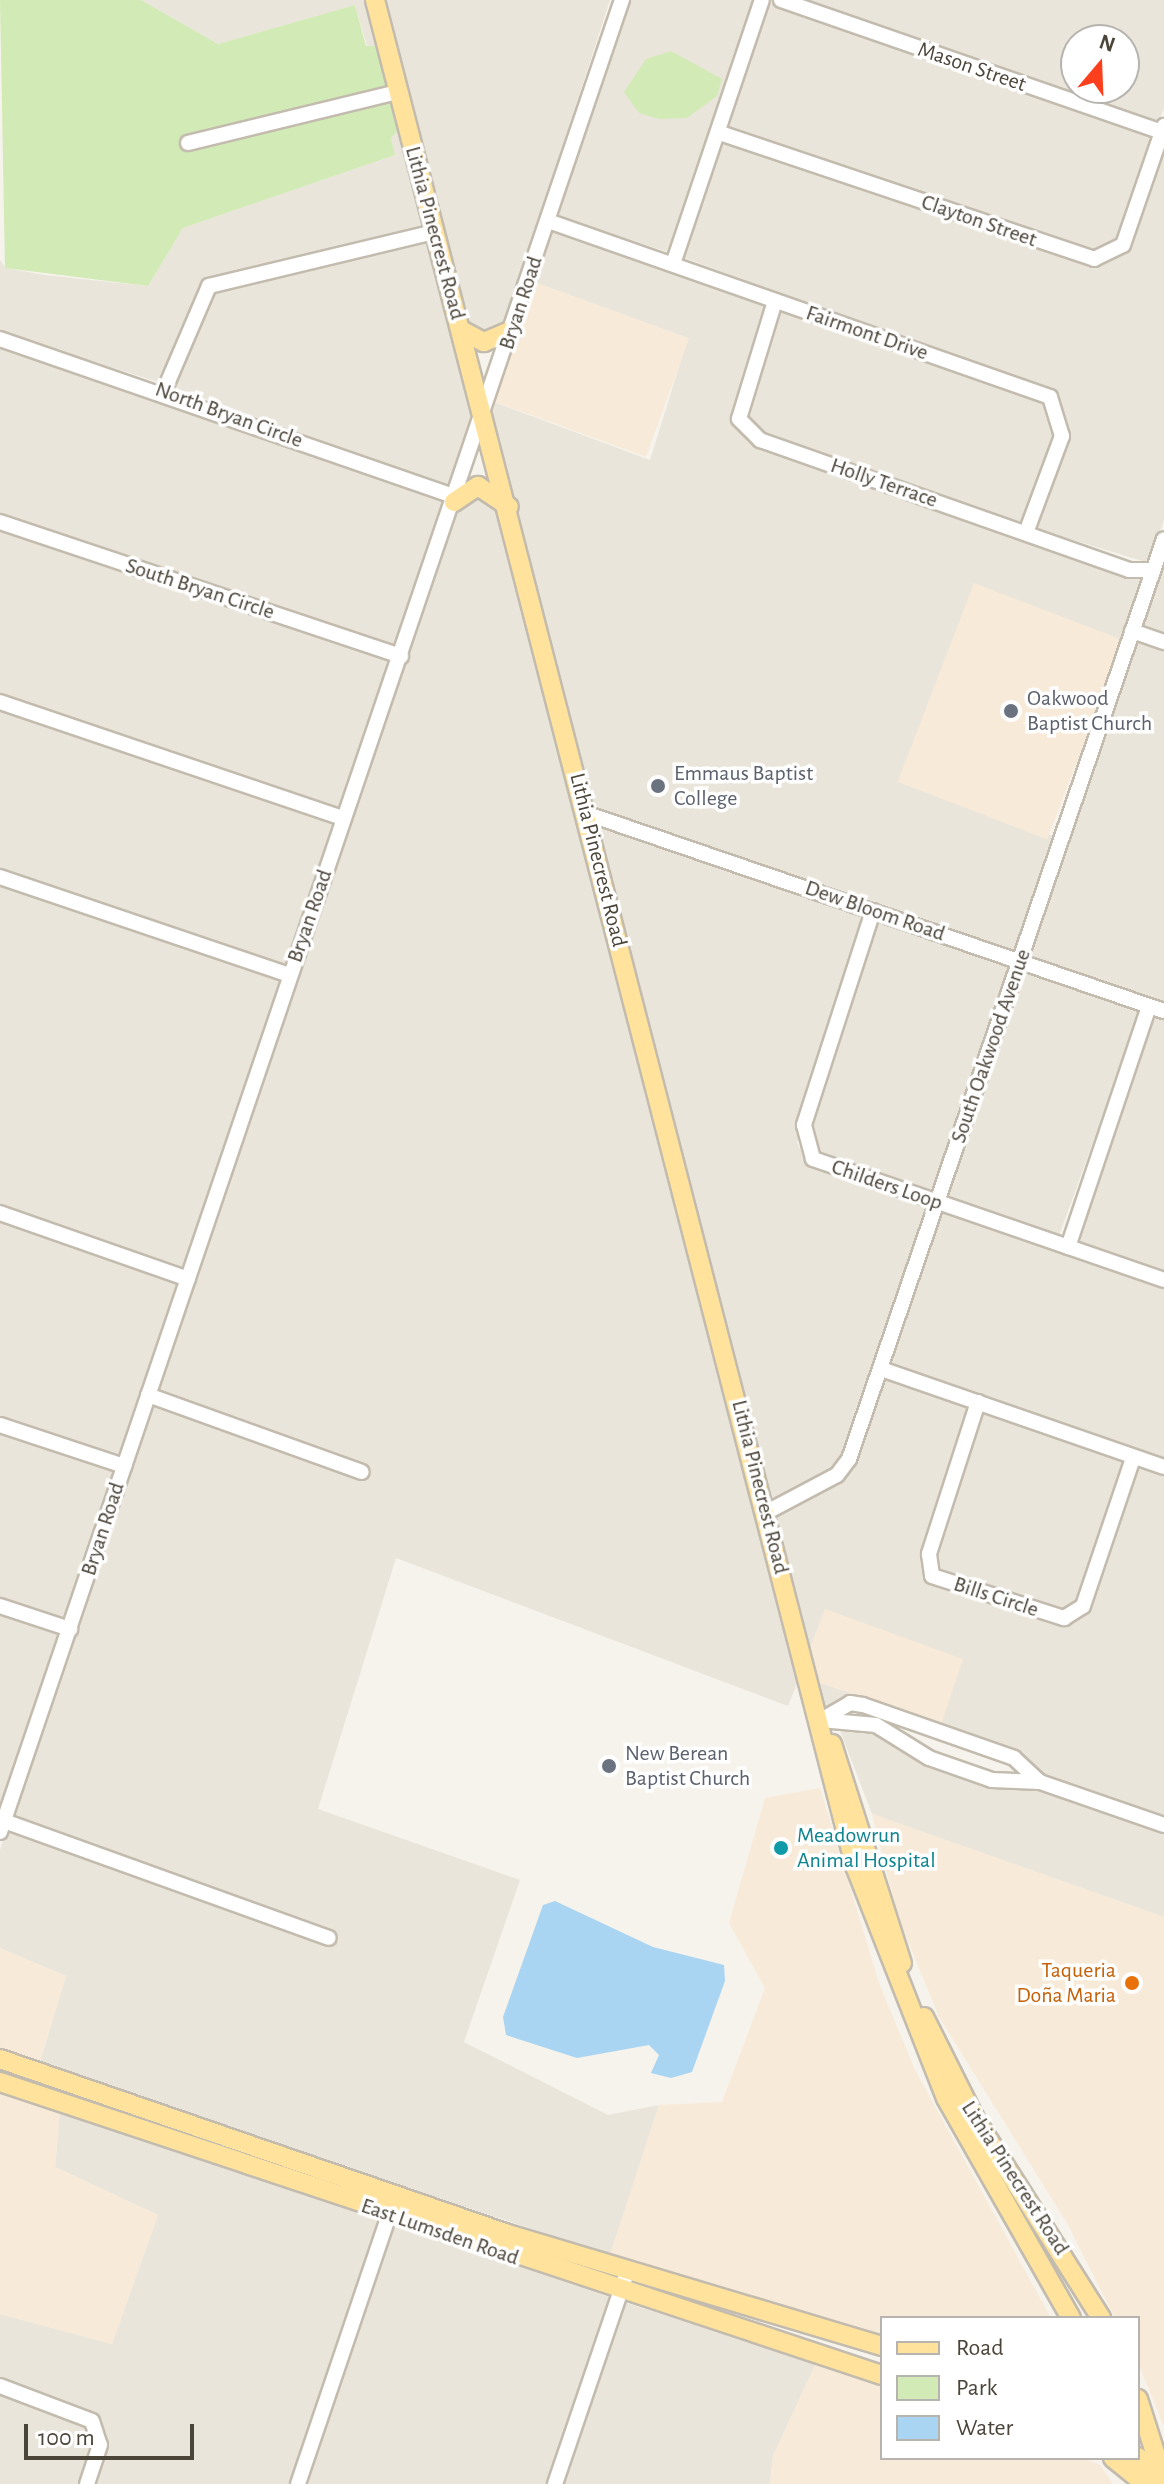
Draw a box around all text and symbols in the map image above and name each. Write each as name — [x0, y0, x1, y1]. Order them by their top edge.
north arrow — [1060, 24, 1140, 104]
text: N — [1096, 30, 1118, 56]
street label: Mason Street — [914, 36, 1030, 98]
street label: Lithia Pinecrest Road — [399, 143, 471, 323]
street label: Clayton Street — [918, 189, 1040, 253]
street label: Bryan Road — [494, 253, 548, 353]
street label: Fairmont Drive — [802, 300, 932, 366]
street label: North Bryan Circle — [152, 376, 306, 454]
street label: Holly Terrace — [827, 452, 941, 514]
street label: South Bryan Circle — [122, 553, 278, 625]
place label: Oakwood Baptist Church — [1027, 685, 1152, 736]
marker: Oakwood Baptist Church — [1002, 702, 1020, 720]
place label: Emmaus Baptist College — [674, 760, 813, 812]
street label: Lithia Pinecrest Road — [564, 770, 632, 950]
marker: Emmaus Baptist College — [649, 777, 667, 795]
street label: Bryan Road — [282, 866, 338, 966]
street label: Dew Bloom Road — [801, 875, 949, 947]
street label: South Oakwood Avenue — [945, 945, 1037, 1147]
street label: Childers Loop — [828, 1154, 946, 1216]
street label: Lithia Pinecrest Road — [726, 1397, 794, 1577]
street label: Bryan Road — [76, 1479, 130, 1579]
street label: Bills Circle — [950, 1571, 1042, 1623]
place label: New Berean Baptist Church — [625, 1740, 750, 1792]
marker: New Berean Baptist Church — [600, 1757, 618, 1775]
place label: Meadowrun Animal Hospital — [797, 1822, 936, 1874]
marker: Meadowrun Animal Hospital — [772, 1839, 790, 1857]
place label: Taqueria Doña Maria — [1016, 1957, 1116, 2008]
marker: Taqueria Doña Maria — [1123, 1974, 1141, 1992]
street label: Lithia Pinecrest Road — [955, 2096, 1075, 2260]
street label: East Lumsden Road — [358, 2193, 522, 2271]
legend — [880, 2316, 1140, 2460]
text: Road — [956, 2336, 1004, 2360]
text: Park — [956, 2376, 997, 2400]
scale bar — [28, 2408, 198, 2458]
text: Water — [956, 2416, 1013, 2440]
text: 100 m — [38, 2426, 95, 2450]

